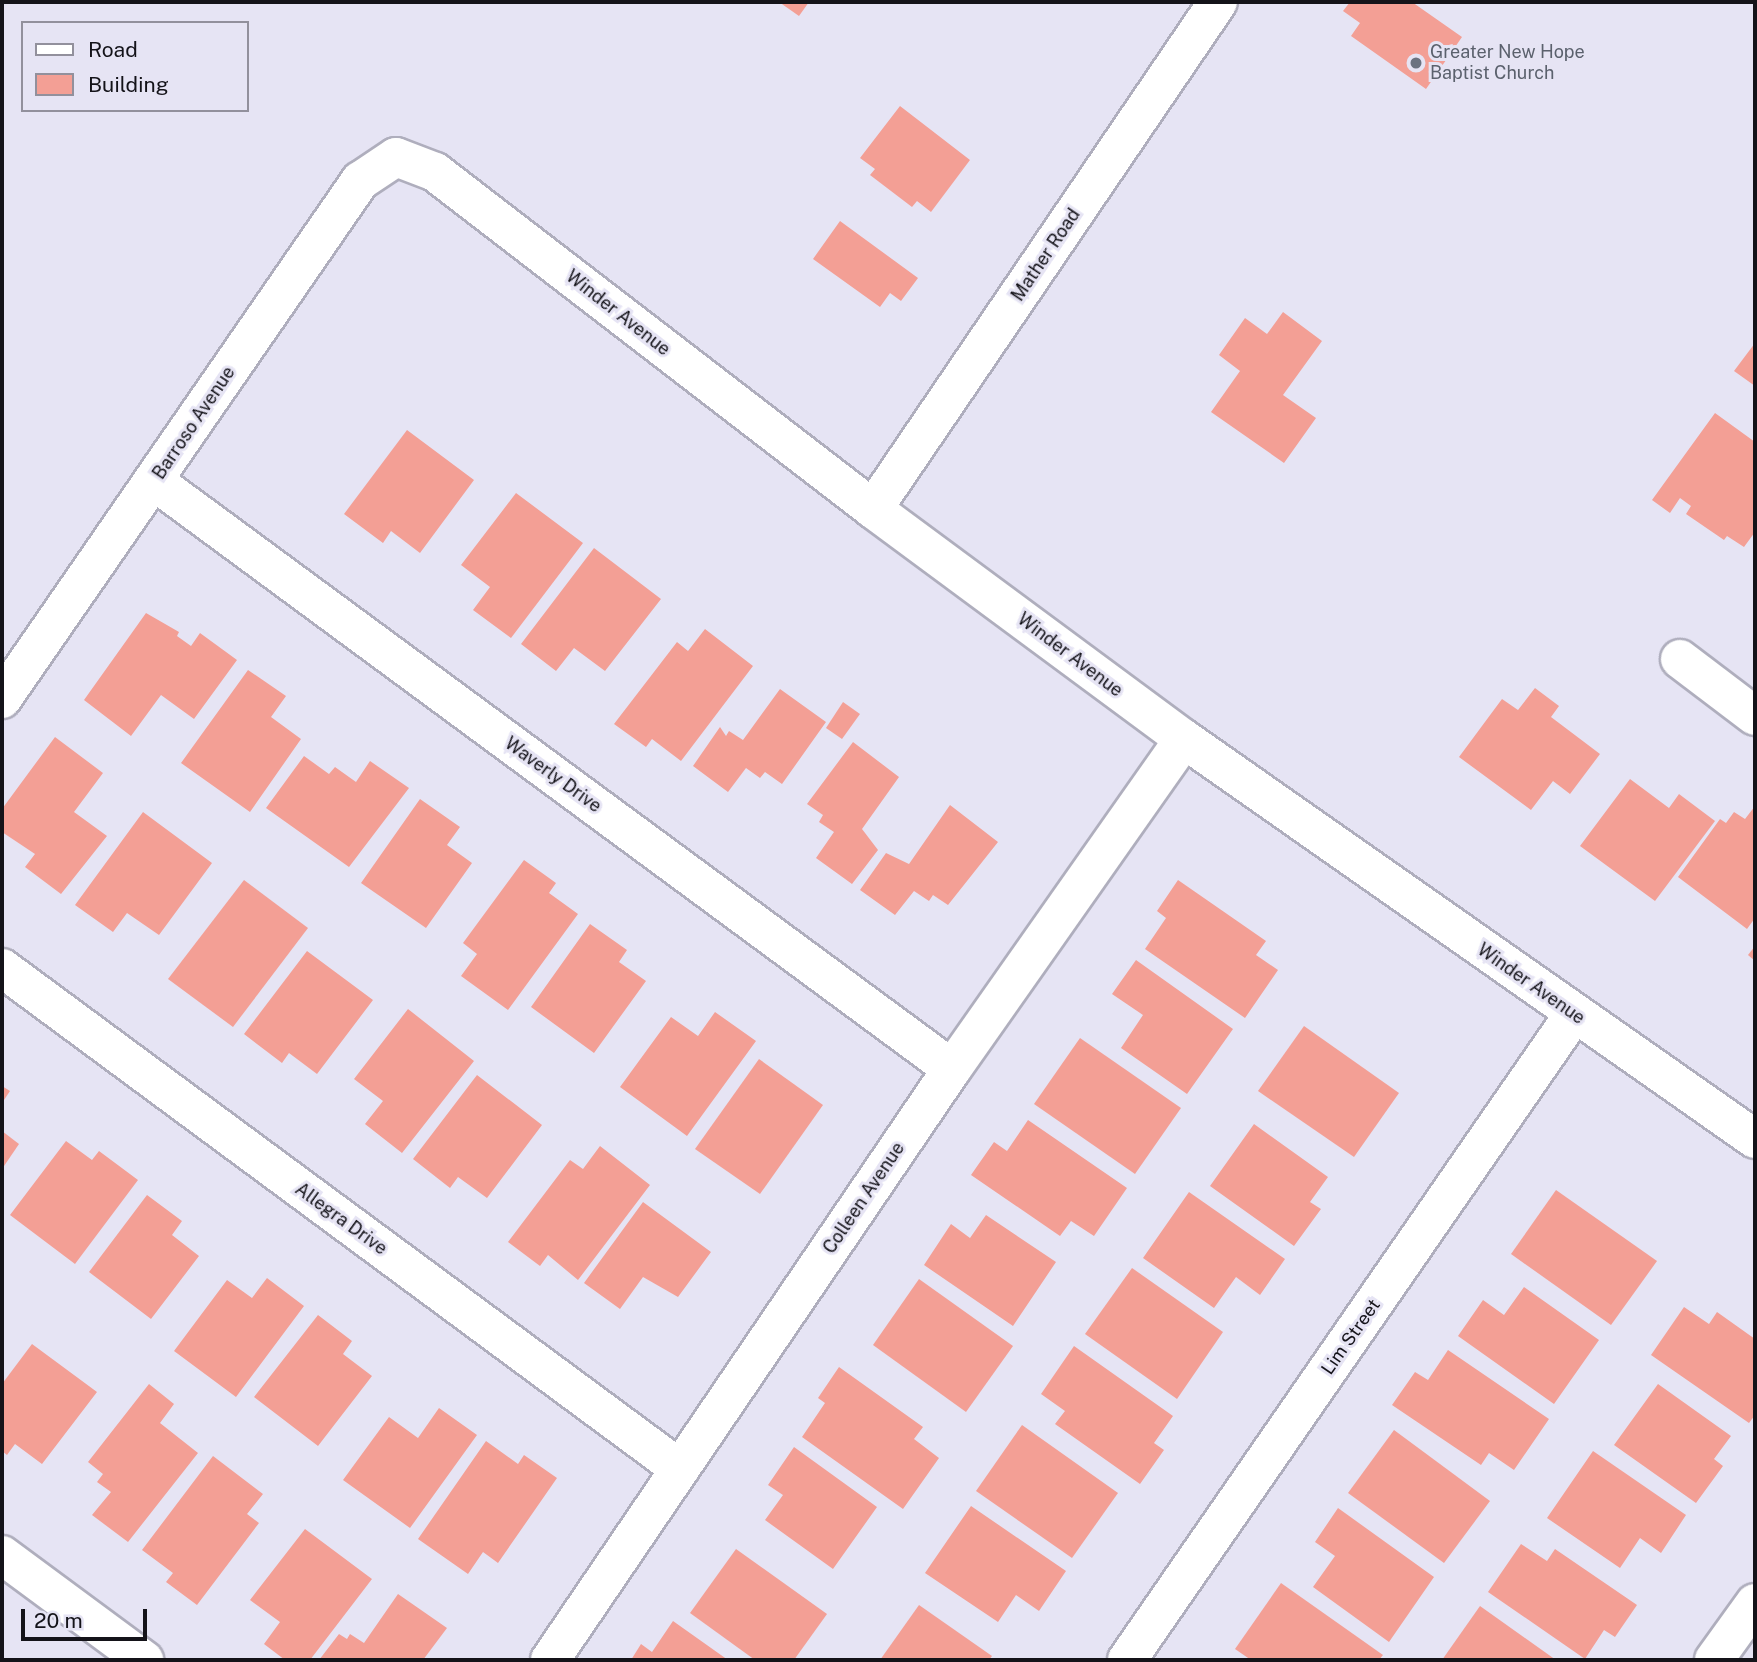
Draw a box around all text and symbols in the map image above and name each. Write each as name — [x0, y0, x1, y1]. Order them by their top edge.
legend — [21, 21, 248, 112]
text: Road — [88, 37, 138, 62]
place label: Greater New Hope Baptist Church — [1430, 42, 1585, 84]
marker: Greater New Hope Baptist Church — [1408, 55, 1424, 71]
text: Building — [88, 72, 169, 97]
street label: Mather Road — [1007, 205, 1085, 305]
street label: Winder Avenue — [562, 266, 674, 360]
street label: Barroso Avenue — [148, 362, 240, 484]
street label: Winder Avenue — [1013, 608, 1127, 702]
street label: Waverly Drive — [500, 733, 606, 817]
street label: Winder Avenue — [1473, 939, 1589, 1029]
street label: Colleen Avenue — [819, 1138, 909, 1258]
street label: Allegra Drive — [291, 1178, 391, 1260]
street label: Lim Street — [1317, 1295, 1385, 1379]
scale bar — [24, 1596, 150, 1640]
text: 20 m — [34, 1608, 83, 1633]

